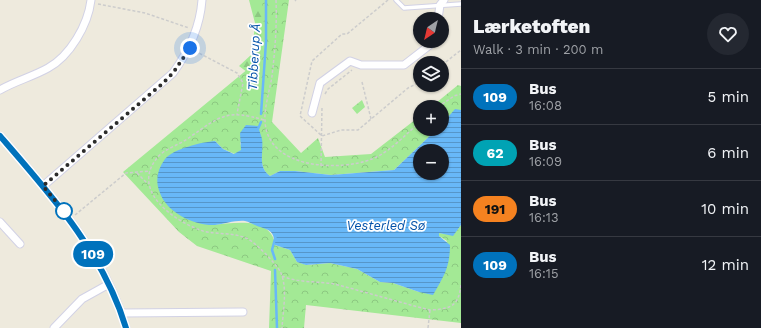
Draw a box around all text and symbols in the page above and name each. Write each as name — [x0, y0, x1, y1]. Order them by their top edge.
north arrow — [413, 12, 449, 48]
map controls — [413, 12, 449, 180]
button: heart — [707, 13, 749, 55]
text: Lærketoften — [473, 15, 590, 38]
water label: Tibberup Å — [245, 23, 263, 91]
your location — [180, 38, 200, 58]
text: Walk · 3 min · 200 m — [473, 42, 603, 57]
button: layers — [413, 56, 449, 92]
text: Bus — [529, 80, 557, 98]
text: 5 min — [708, 88, 749, 106]
text: 109 — [483, 89, 507, 105]
text: 16:08 — [529, 98, 562, 113]
button: + — [413, 100, 449, 136]
text: Bus — [529, 136, 557, 154]
button: − — [413, 144, 449, 180]
text: 6 min — [707, 144, 749, 162]
text: 62 — [487, 145, 503, 161]
text: 16:09 — [529, 154, 562, 169]
text: Bus — [529, 192, 557, 210]
text: 10 min — [701, 200, 749, 218]
text: 191 — [485, 201, 505, 217]
unlabelled marker — [55, 202, 73, 220]
text: 16:13 — [529, 210, 558, 225]
water label: Vesterled Sø — [347, 218, 426, 233]
line badge: 109 — [70, 241, 116, 267]
text: 109 — [81, 246, 105, 262]
text: Bus — [529, 248, 557, 266]
text: 12 min — [702, 256, 749, 274]
text: 109 — [483, 257, 507, 273]
text: 16:15 — [529, 266, 558, 281]

